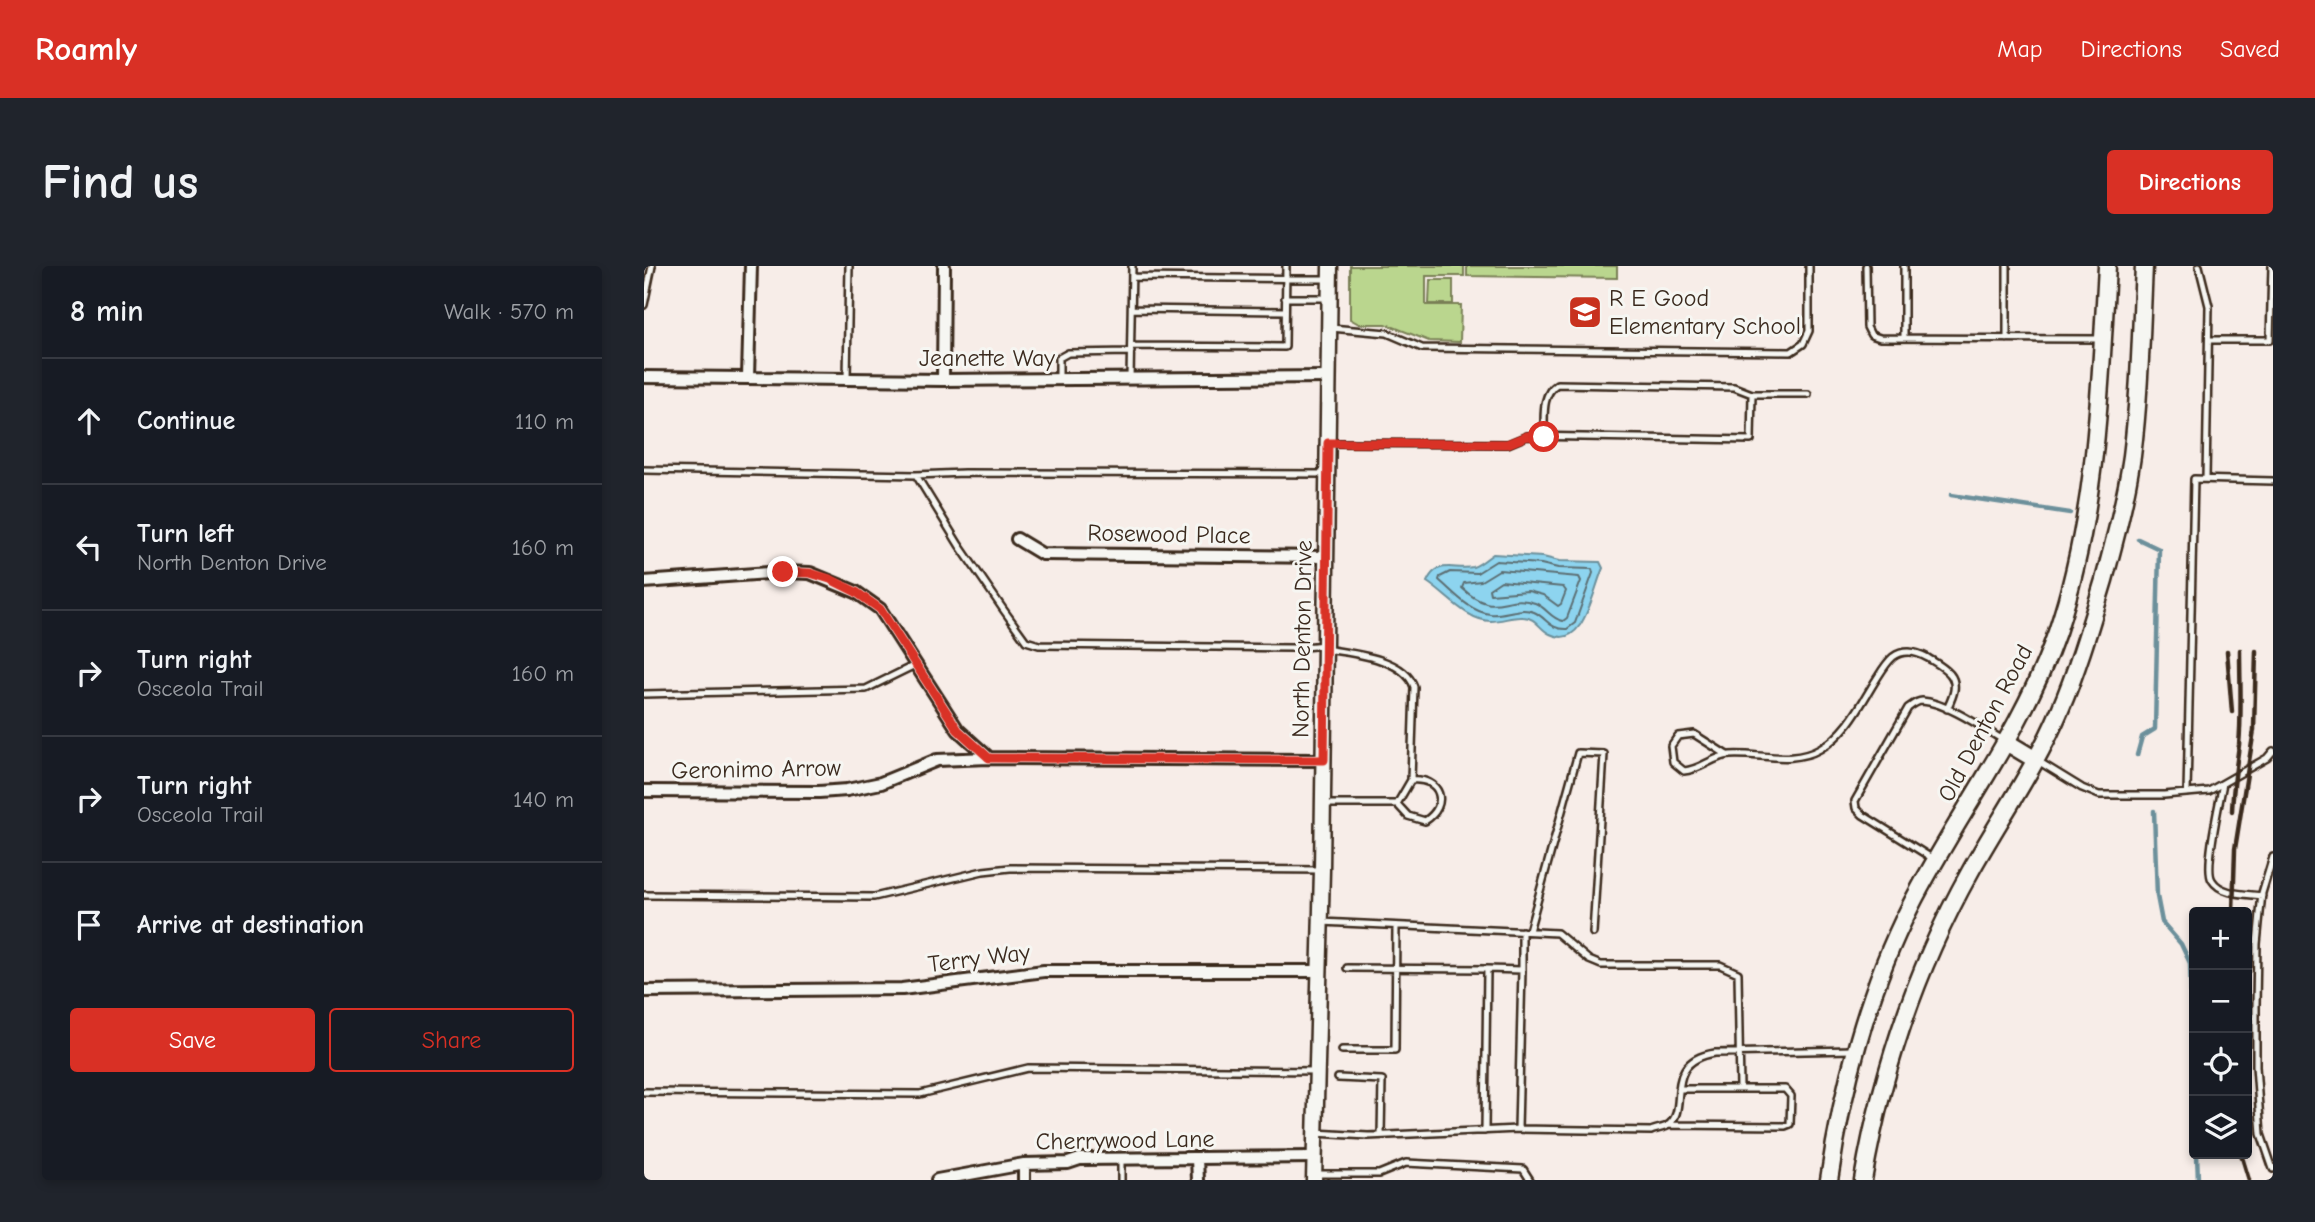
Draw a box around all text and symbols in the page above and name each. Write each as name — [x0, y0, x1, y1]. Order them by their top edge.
text: Roamly — [35, 30, 137, 68]
text: Map — [1997, 35, 2043, 63]
text: Directions — [2081, 35, 2182, 63]
text: Saved — [2220, 35, 2280, 63]
button: Directions — [2107, 150, 2273, 214]
text: Find us — [42, 154, 198, 210]
place label: R E Good Elementary School — [1609, 284, 1801, 340]
school or university icon: R E Good Elementary School — [1566, 293, 1604, 331]
text: 8 min — [70, 294, 144, 329]
text: Walk · 570 m — [444, 298, 574, 325]
street label: Jeanette Way — [919, 344, 1055, 372]
icon: ahead — [70, 402, 108, 440]
text: Continue — [137, 406, 235, 436]
text: 110 m — [515, 408, 574, 435]
route start — [1528, 421, 1559, 452]
text: Turn left — [137, 519, 234, 549]
street label: Rosewood Place — [1087, 519, 1251, 549]
icon: left — [70, 528, 108, 566]
text: 160 m — [512, 534, 574, 561]
street label: North Denton Drive — [1286, 540, 1318, 738]
text: North Denton Drive — [137, 549, 327, 576]
route end — [767, 556, 798, 587]
street label: Old Denton Road — [1932, 640, 2038, 806]
text: Turn right — [137, 645, 251, 675]
icon: right — [70, 654, 108, 692]
text: 160 m — [512, 660, 574, 687]
text: Osceola Trail — [137, 675, 263, 702]
street label: Geronimo Arrow — [671, 754, 842, 784]
text: Turn right — [137, 771, 251, 801]
icon: right — [70, 780, 108, 818]
text: 140 m — [513, 786, 574, 813]
text: Osceola Trail — [137, 801, 263, 828]
icon: arrive — [70, 906, 108, 944]
map controls — [2189, 907, 2252, 1159]
button: + — [2189, 907, 2252, 970]
text: Arrive at destination — [137, 910, 364, 940]
street label: Terry Way — [926, 938, 1032, 978]
button: − — [2189, 970, 2252, 1033]
button: Save — [70, 1008, 315, 1072]
button: Share — [329, 1008, 574, 1072]
button: locate — [2189, 1033, 2252, 1096]
button: layers — [2189, 1096, 2252, 1159]
street label: Cherrywood Lane — [1035, 1124, 1215, 1156]

